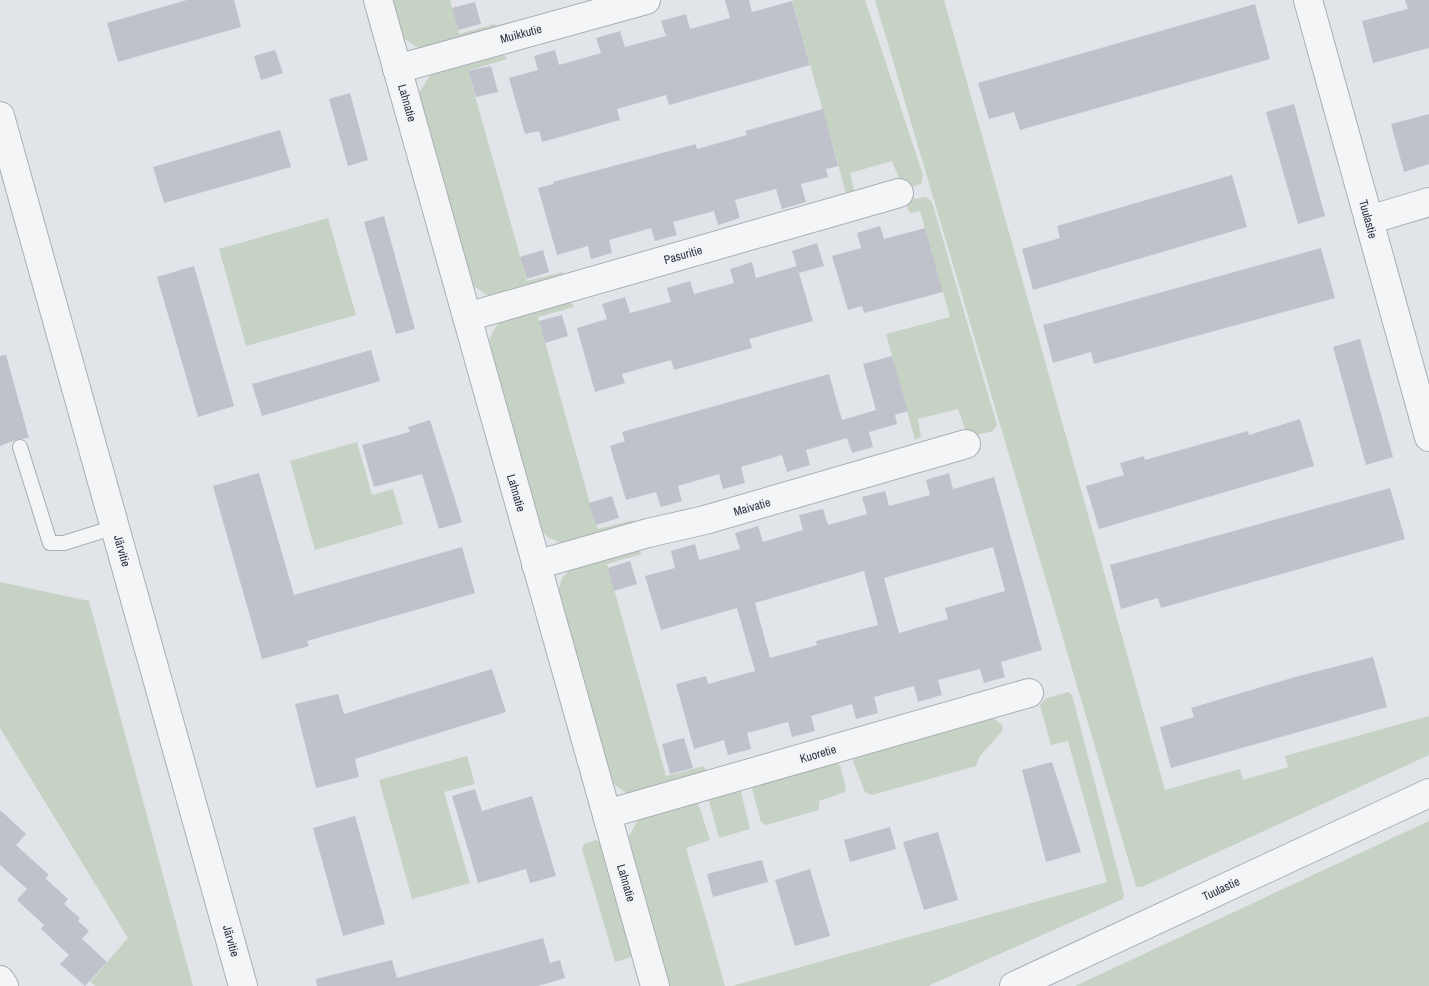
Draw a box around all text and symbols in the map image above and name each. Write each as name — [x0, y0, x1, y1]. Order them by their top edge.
street label: Muikkutie — [498, 21, 544, 47]
street label: Lahnatie — [394, 82, 420, 124]
street label: Tuulastie — [1355, 198, 1381, 240]
street label: Pasuritie — [662, 242, 704, 268]
street label: Lahnatie — [503, 472, 529, 514]
street label: Maivatie — [732, 494, 772, 520]
street label: Järvitie — [110, 533, 134, 569]
street label: Kuoretie — [798, 741, 838, 767]
street label: Lahnatie — [613, 862, 639, 904]
street label: Tuulastie — [1200, 873, 1242, 905]
street label: Järvitie — [219, 923, 243, 959]

